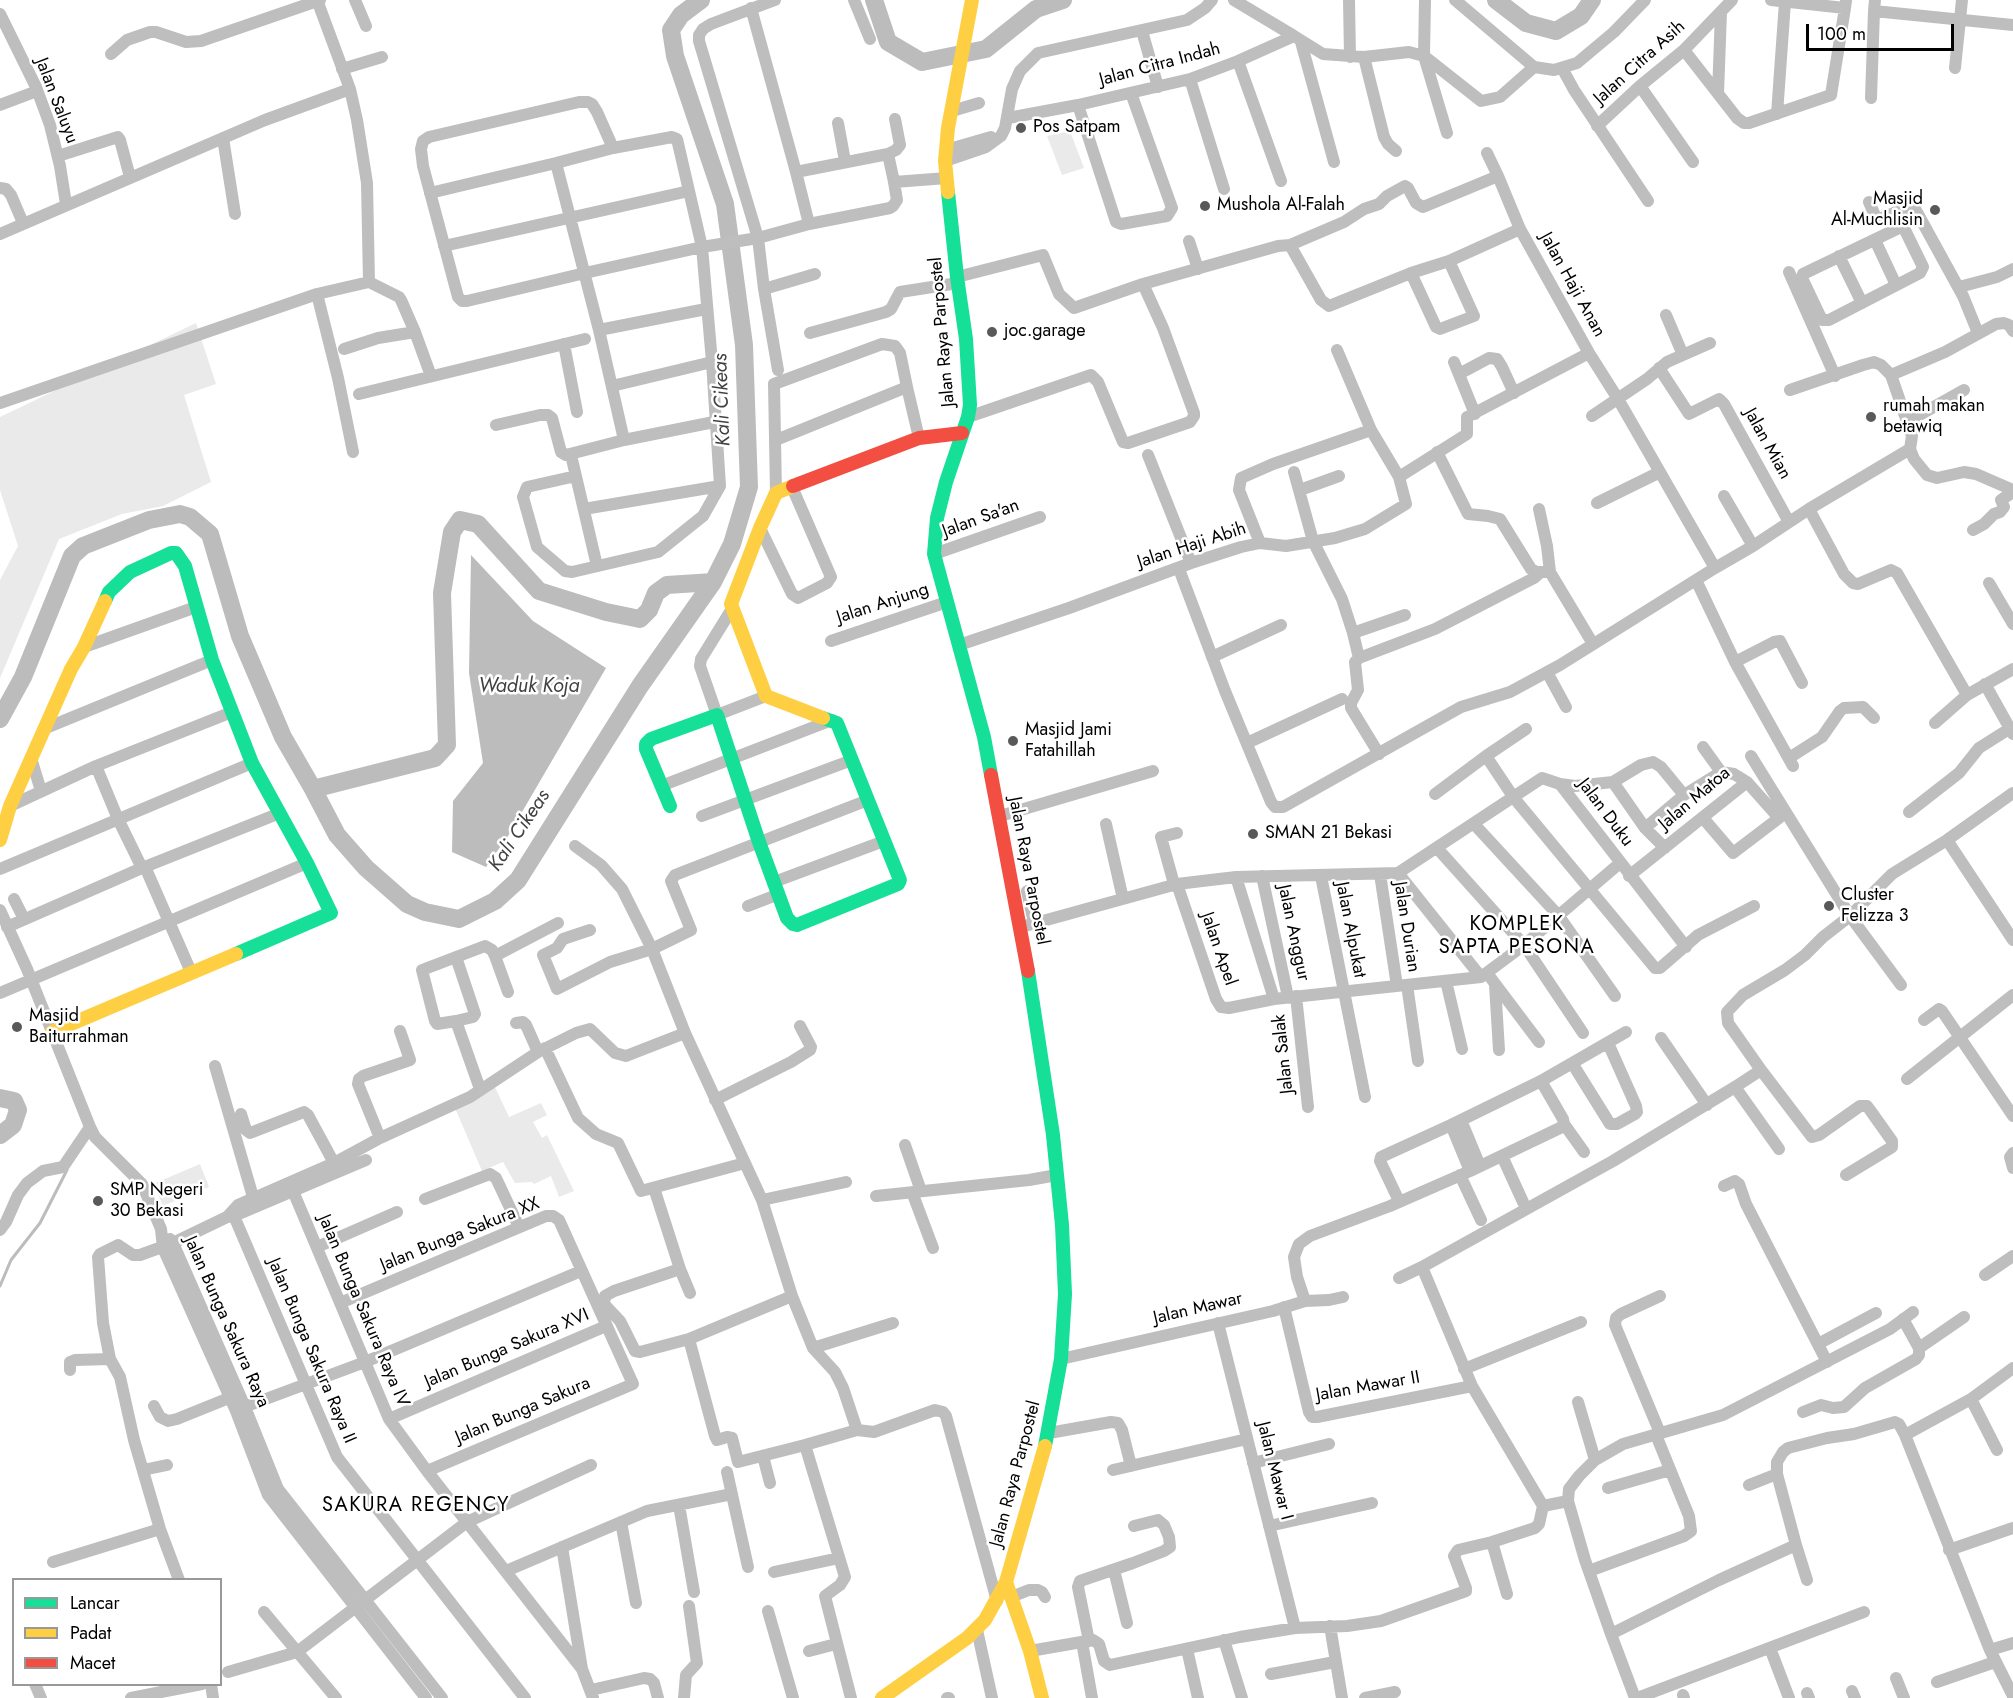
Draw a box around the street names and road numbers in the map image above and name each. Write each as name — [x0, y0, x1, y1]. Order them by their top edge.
street label: Jalan Citra Asih — [1590, 16, 1690, 110]
street label: Jalan Citra Indah — [1097, 38, 1223, 92]
street label: Jalan Saluyu — [30, 55, 82, 147]
street label: Jalan Haji Anan — [1534, 229, 1610, 341]
street label: Jalan Raya Parpostel — [926, 256, 960, 408]
street label: Jalan Mian — [1739, 405, 1795, 483]
street label: Jalan Sa'an — [940, 495, 1022, 543]
street label: Jalan Haji Abih — [1135, 518, 1249, 574]
street label: Jalan Anjung — [834, 579, 932, 629]
street label: Jalan Matoa — [1655, 763, 1735, 835]
street label: Jalan Duku — [1572, 775, 1638, 851]
street label: Jalan Raya Parpostel — [1003, 795, 1053, 947]
street label: Jalan Alpukat — [1330, 880, 1370, 980]
street label: Jalan Durian — [1388, 880, 1424, 974]
street label: Jalan Anggur — [1272, 883, 1314, 983]
street label: Jalan Apel — [1195, 909, 1241, 989]
street label: Jalan Salak — [1269, 1013, 1299, 1095]
street label: Jalan Bunga Sakura XX — [377, 1193, 543, 1277]
street label: Jalan Bunga Sakura Raya IV — [313, 1212, 413, 1410]
street label: Jalan Bunga Sakura Raya — [178, 1233, 274, 1411]
street label: Jalan Bunga Sakura Raya II — [262, 1255, 360, 1447]
street label: Jalan Mawar — [1151, 1288, 1245, 1330]
street label: Jalan Bunga Sakura XVI — [421, 1305, 593, 1393]
street label: Jalan Mawar II — [1314, 1367, 1422, 1407]
street label: Jalan Bunga Sakura — [452, 1373, 594, 1449]
street label: Jalan Raya Parpostel — [986, 1399, 1046, 1549]
street label: Jalan Mawar I — [1251, 1420, 1297, 1522]

